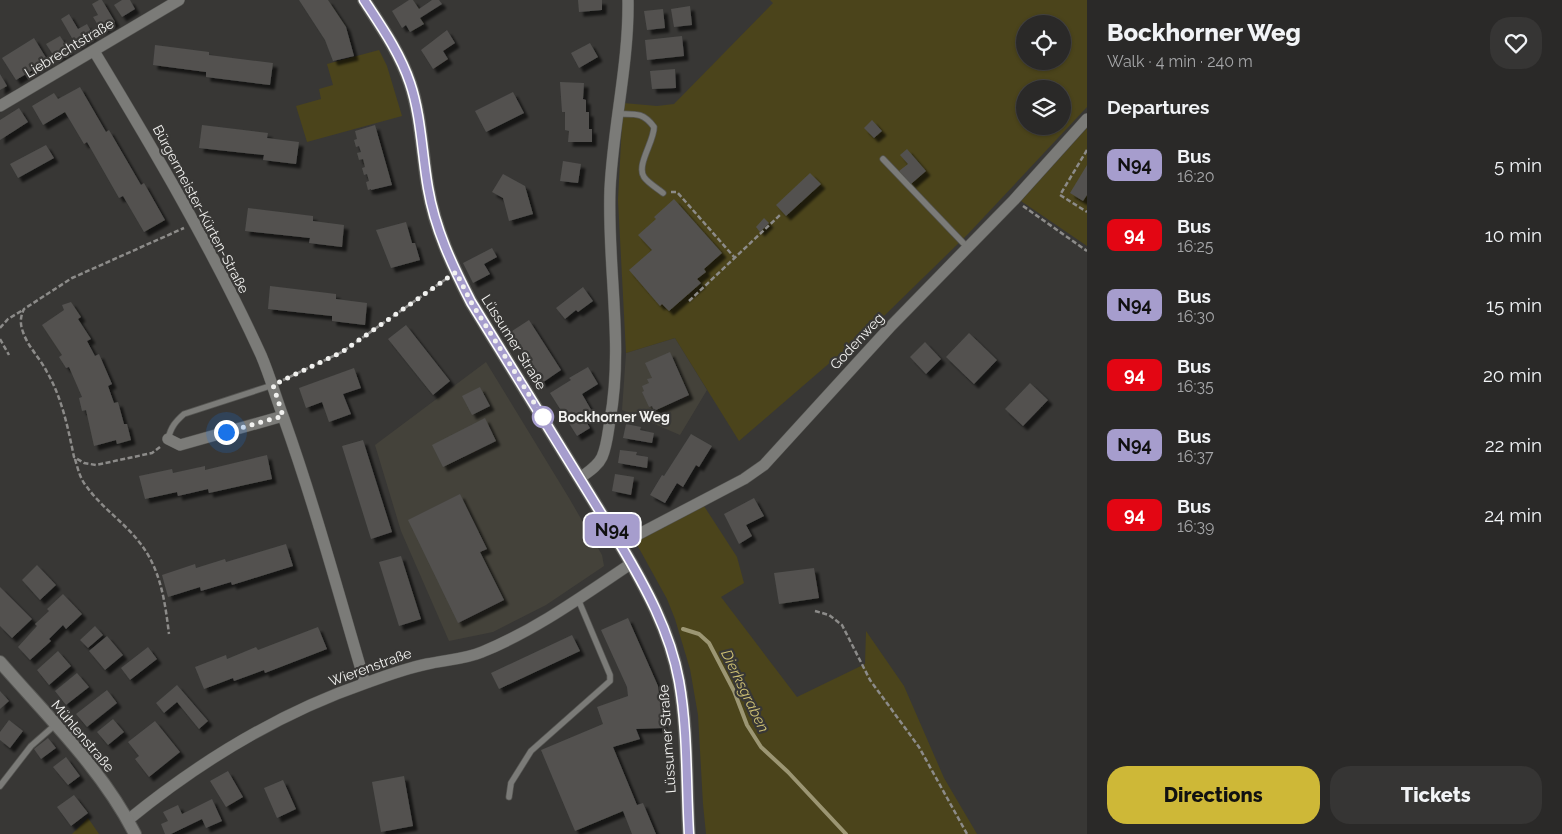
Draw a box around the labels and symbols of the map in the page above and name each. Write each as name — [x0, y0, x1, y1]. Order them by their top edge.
street label: Liebrechtstraße — [21, 15, 117, 81]
street label: Bürgermeister-Kürten-Straße — [150, 122, 252, 296]
street label: Lüssumer Straße — [478, 292, 550, 392]
street label: Godenweg — [827, 309, 887, 373]
marker: Bockhorner Weg — [532, 406, 554, 428]
place label: Bockhorner Weg — [558, 409, 670, 425]
your location — [214, 420, 239, 445]
line badge: N94 — [583, 514, 641, 546]
street label: Wierenstraße — [326, 645, 414, 689]
water label: Dierksgraben — [717, 647, 773, 735]
street label: Lüssumer Straße — [655, 684, 679, 794]
street label: Mühlenstraße — [48, 697, 118, 775]

